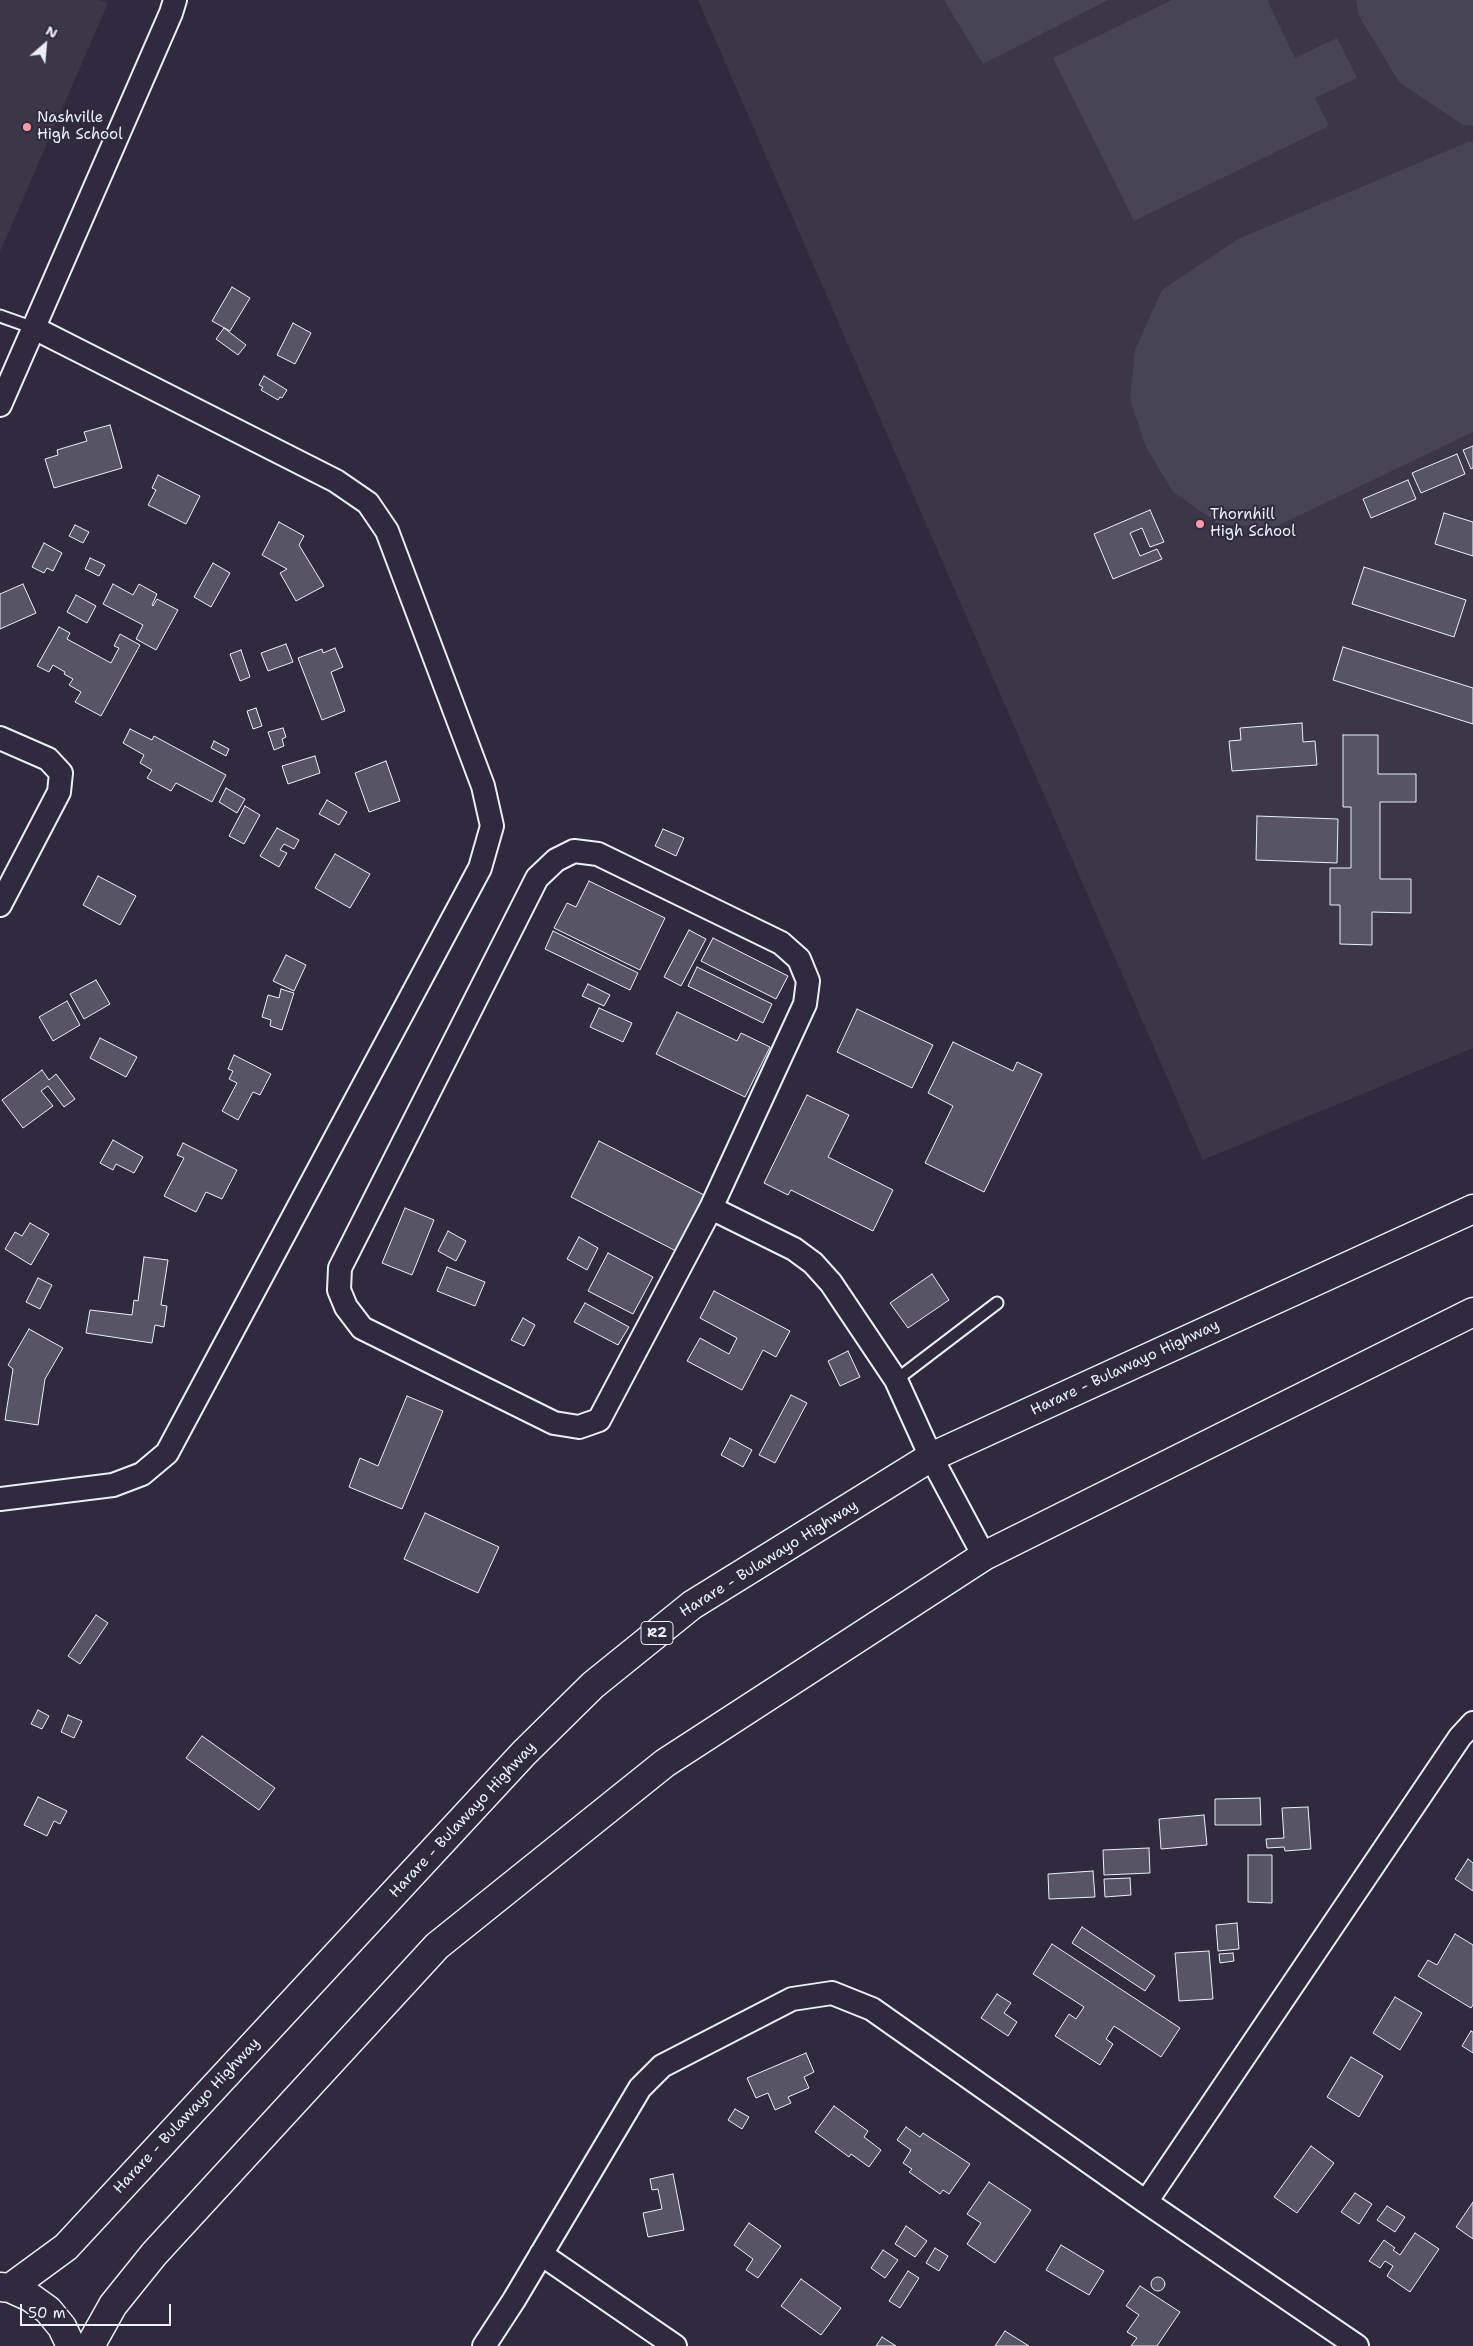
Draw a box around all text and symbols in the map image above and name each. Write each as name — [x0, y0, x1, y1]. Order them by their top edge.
north arrow — [20, 20, 70, 70]
text: N — [43, 21, 61, 42]
place label: Nashville High School — [37, 109, 123, 144]
marker: Nashville High School — [21, 121, 33, 133]
place label: Thornhill High School — [1210, 506, 1296, 541]
marker: Thornhill High School — [1194, 518, 1206, 530]
street label: Harare - Bulawayo Highway — [1028, 1316, 1222, 1420]
street label: Harare - Bulawayo Highway — [677, 1497, 861, 1621]
road number: R2 — [641, 1622, 673, 1645]
street label: Harare - Bulawayo Highway — [386, 1738, 540, 1902]
street label: Harare - Bulawayo Highway — [110, 2034, 264, 2198]
scale bar — [22, 2294, 174, 2326]
text: 50 m — [28, 2303, 66, 2323]

